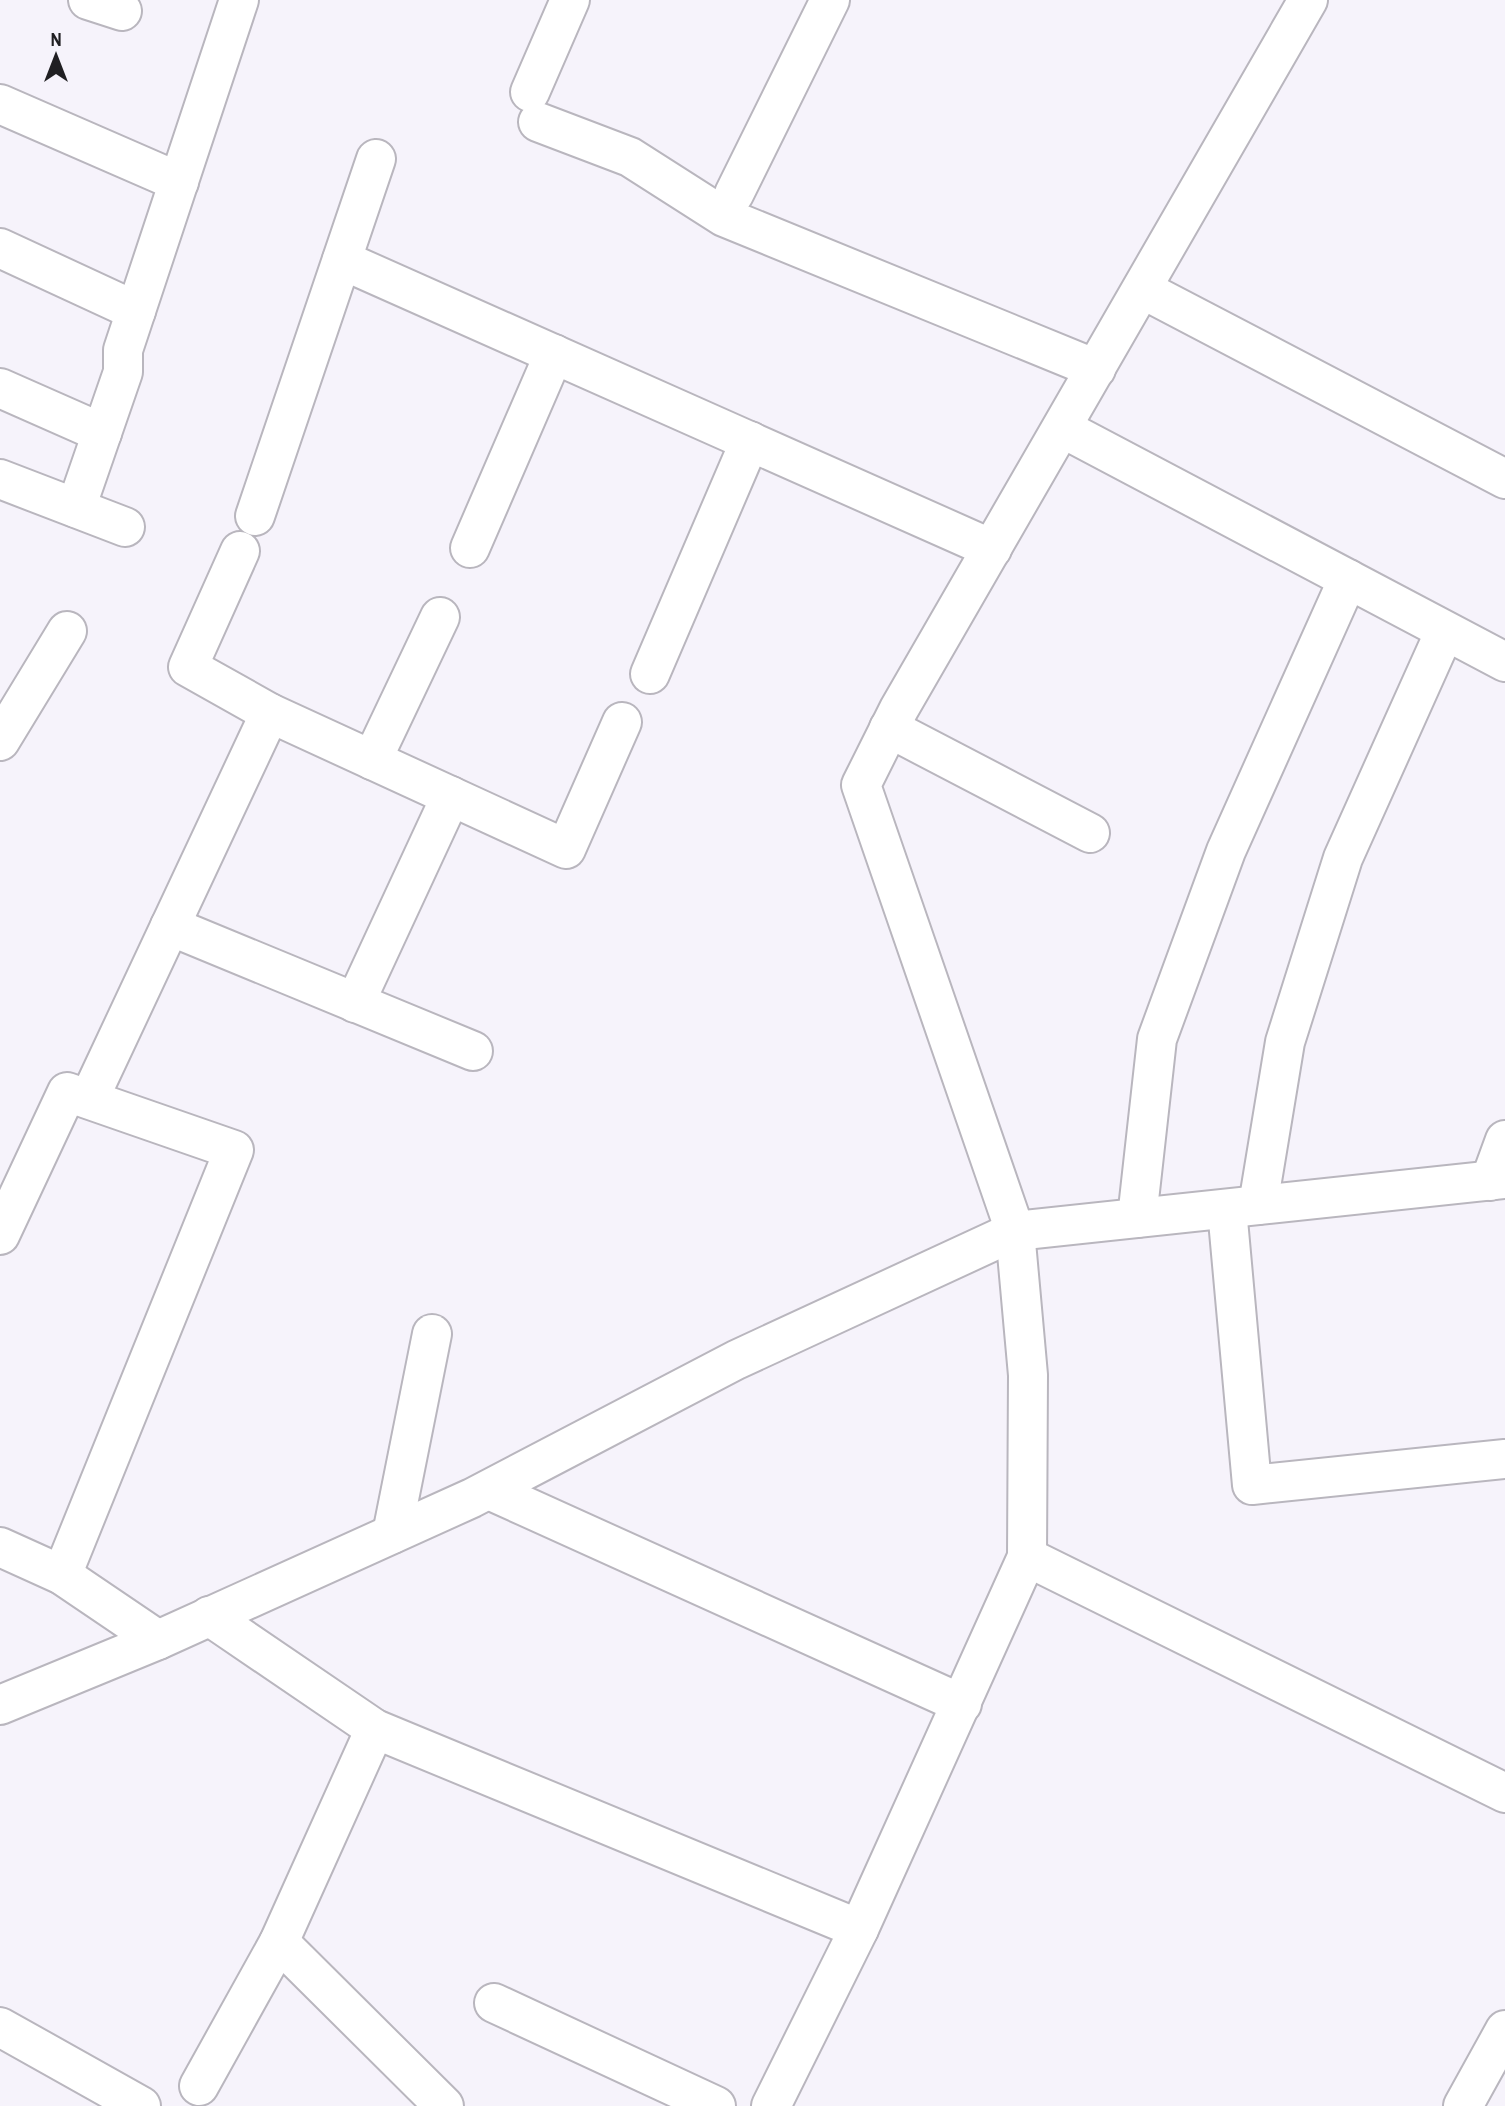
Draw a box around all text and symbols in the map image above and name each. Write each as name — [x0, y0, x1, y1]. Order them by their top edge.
north arrow — [21, 21, 91, 91]
text: N — [50, 26, 62, 52]

